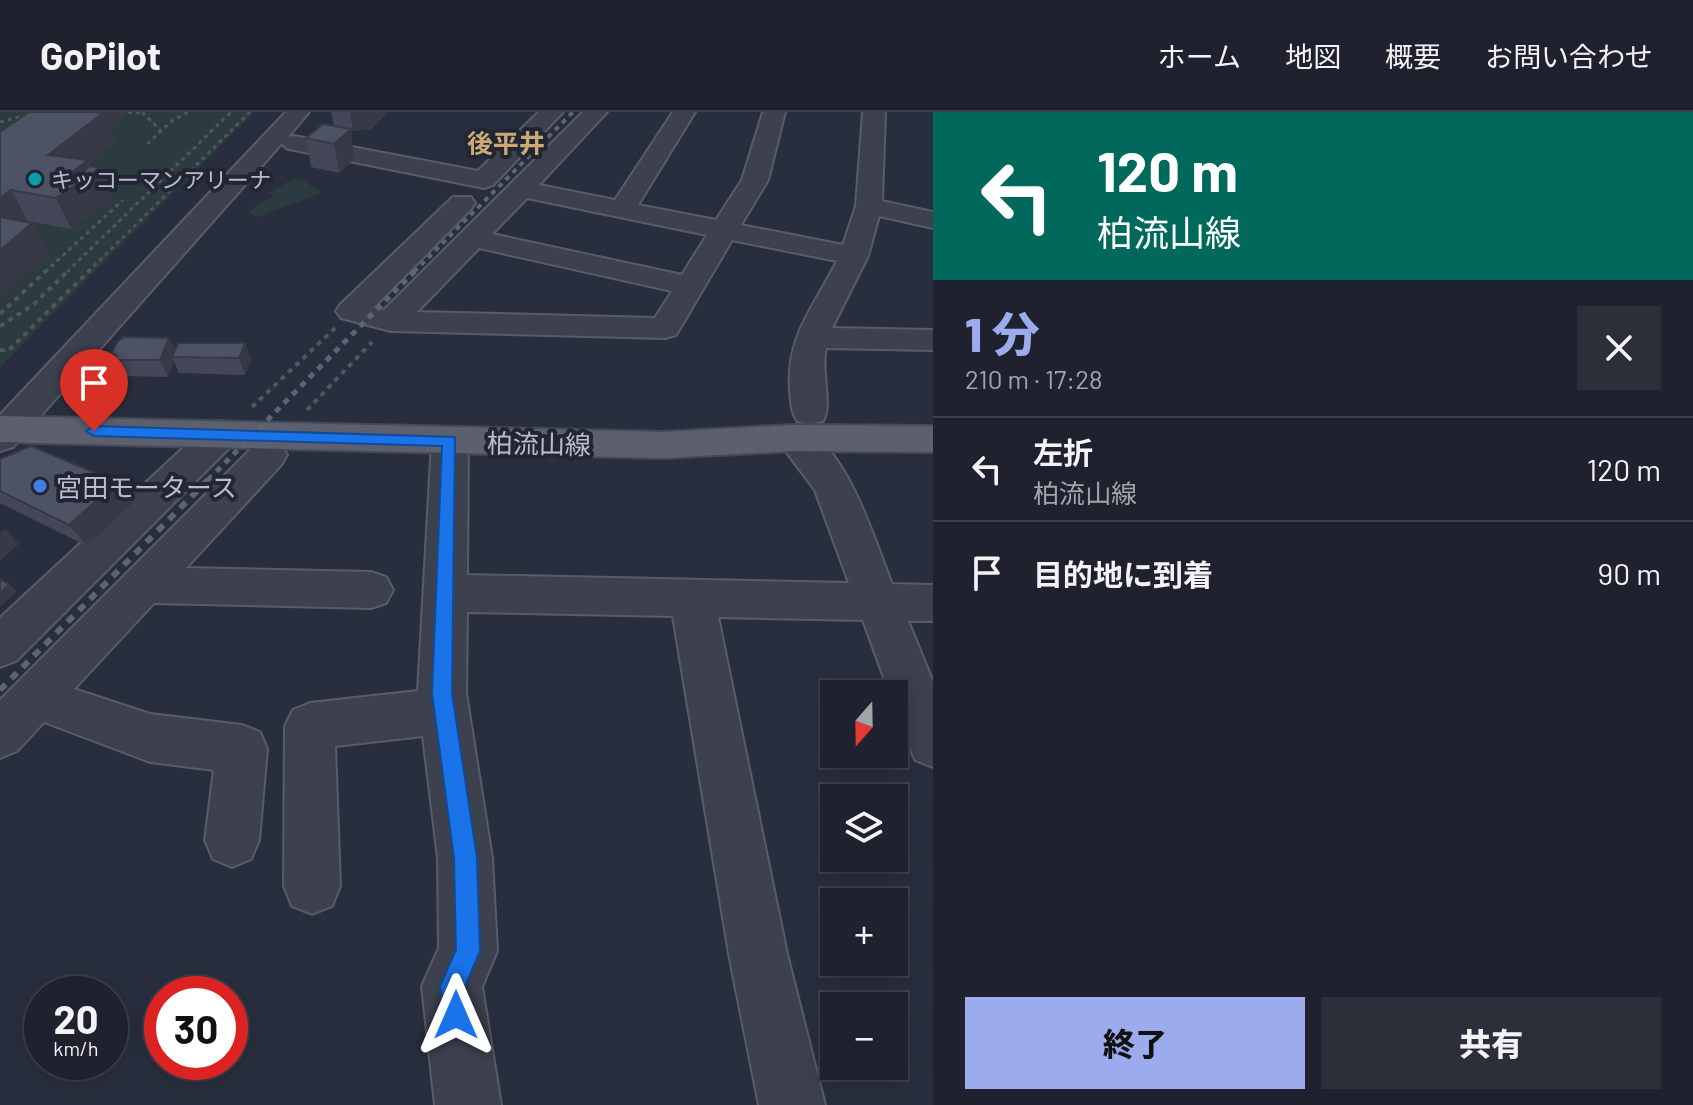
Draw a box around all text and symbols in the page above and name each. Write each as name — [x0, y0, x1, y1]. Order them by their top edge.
text: GoPilot — [40, 32, 161, 78]
text: ホーム — [1158, 39, 1241, 73]
text: 地図 — [1285, 39, 1341, 73]
text: 概要 — [1385, 39, 1441, 73]
text: お問い合わせ — [1485, 39, 1653, 73]
district label: 後平井 — [467, 127, 545, 158]
text: 120 m — [1097, 136, 1238, 203]
icon: left — [965, 144, 1069, 248]
place label: キッコーマンアリーナ — [51, 166, 271, 192]
marker: キッコーマンアリーナ — [26, 170, 44, 188]
text: 柏流山線 — [1097, 210, 1241, 253]
text: 1 分 — [965, 304, 1040, 362]
button: close — [1577, 306, 1661, 390]
pin — [60, 349, 128, 431]
icon: arrive — [72, 361, 116, 405]
text: 210 m · 17:28 — [965, 363, 1103, 394]
street label: 柏流山線 — [487, 427, 591, 459]
text: 左折 — [1033, 434, 1093, 470]
icon: left — [965, 447, 1009, 491]
text: 120 m — [1587, 451, 1661, 487]
place label: 宮田モータース — [56, 471, 237, 502]
marker: 宮田モータース — [31, 477, 49, 495]
text: 柏流山線 — [1033, 477, 1137, 508]
icon: arrive — [965, 551, 1009, 595]
text: 90 m — [1598, 555, 1661, 591]
text: 目的地に到着 — [1033, 556, 1213, 592]
north arrow — [820, 680, 908, 768]
map controls — [820, 680, 908, 1080]
button: layers — [820, 784, 908, 872]
button: + — [820, 888, 908, 976]
position arrow — [414, 973, 498, 1057]
speed limit sign: 30 — [144, 976, 248, 1080]
button: − — [820, 992, 908, 1080]
text: 20 — [53, 994, 99, 1042]
button: 終了 — [965, 997, 1305, 1089]
button: 共有 — [1321, 997, 1661, 1089]
text: km/h — [53, 1036, 99, 1060]

